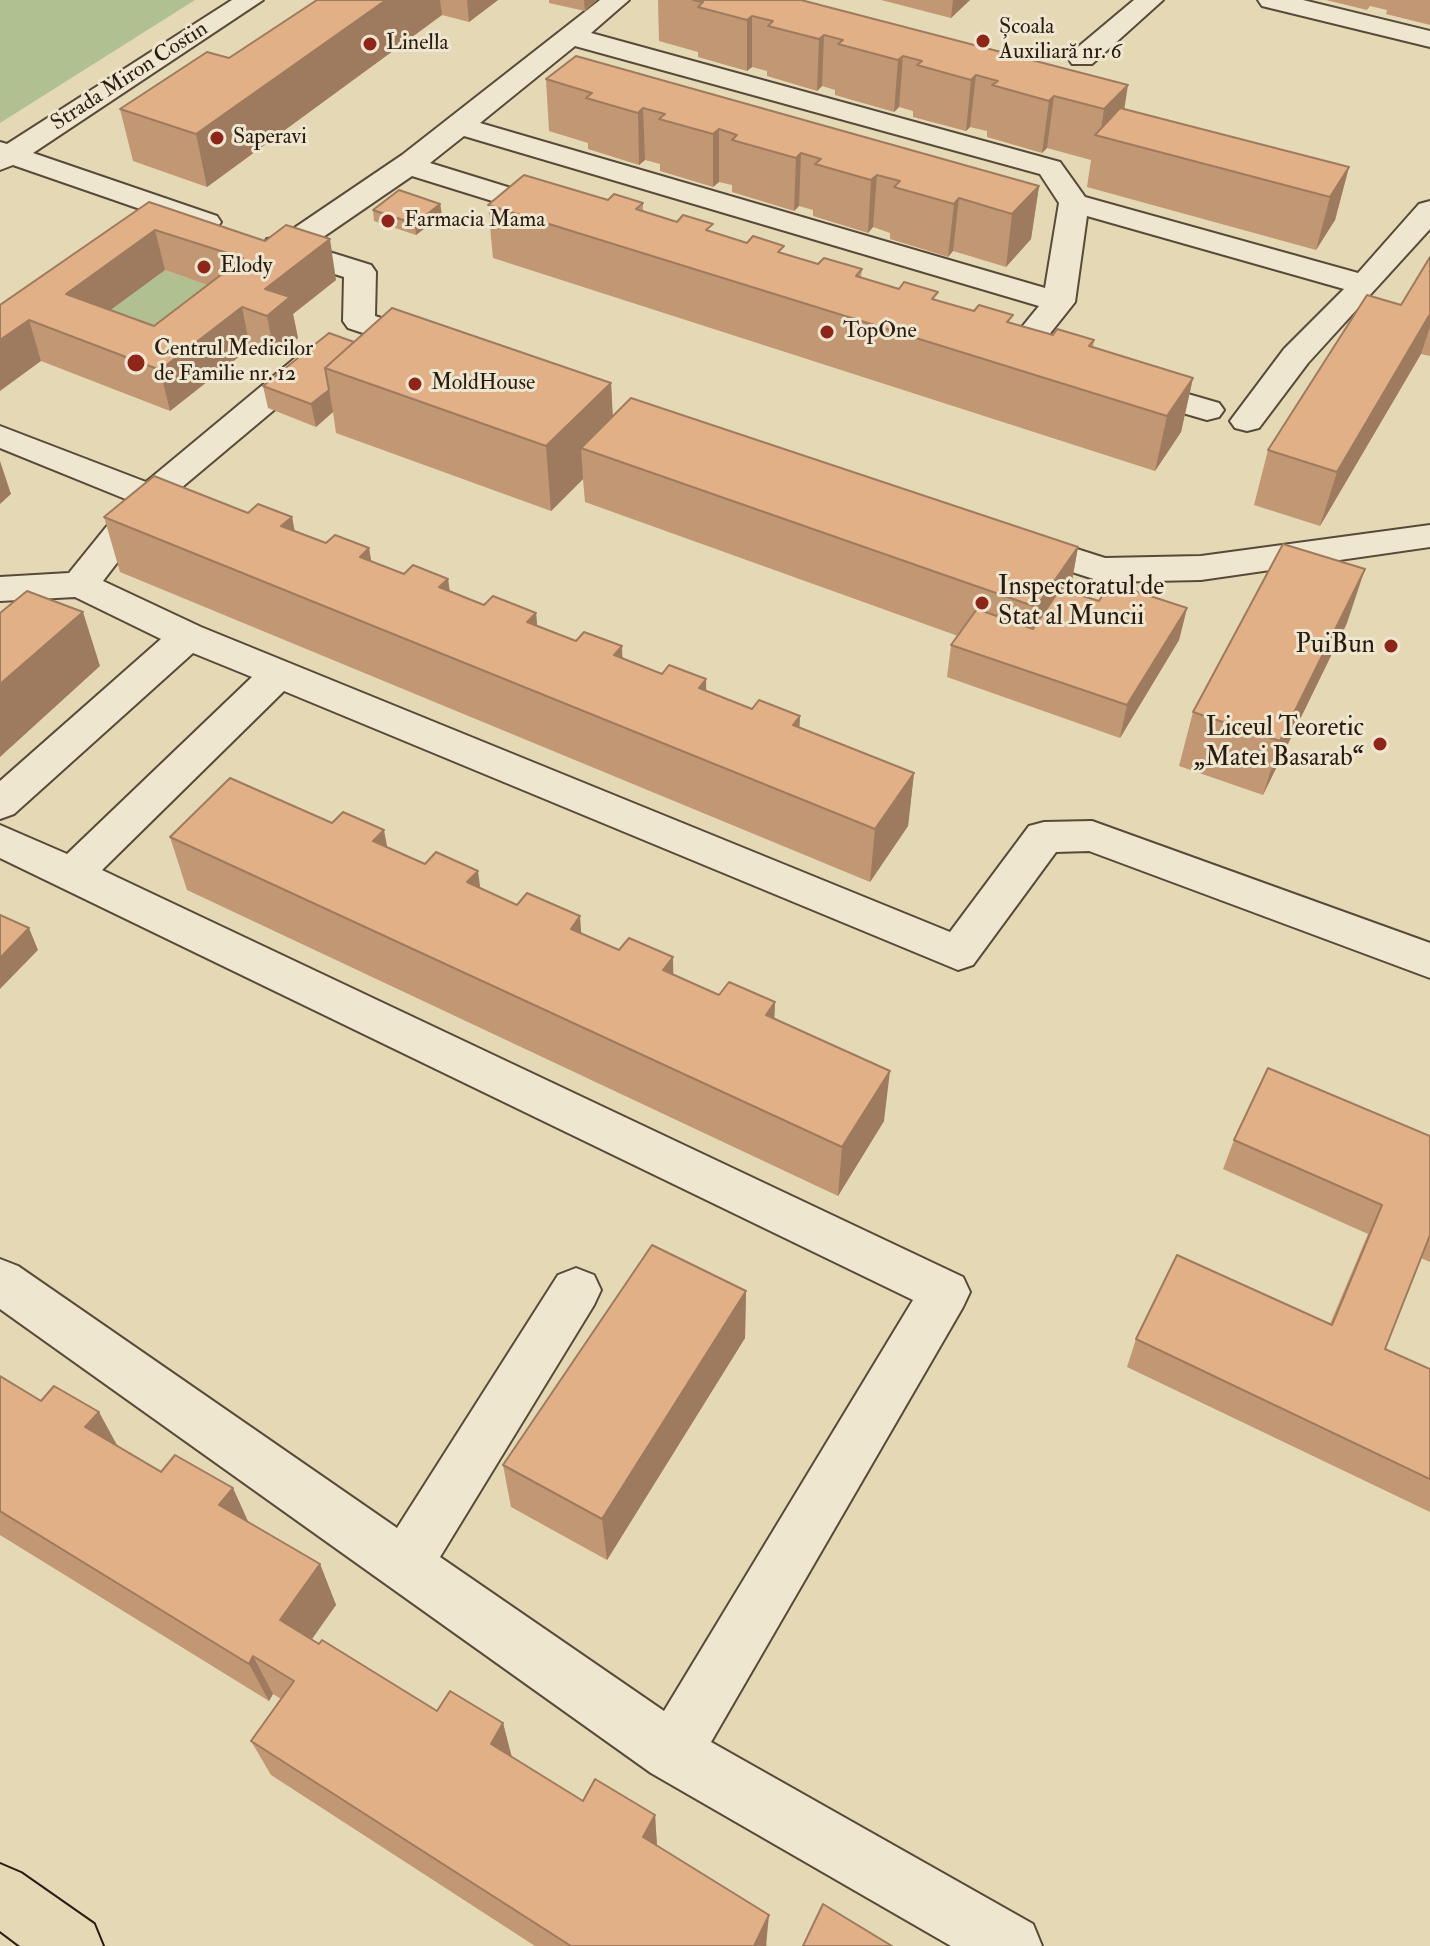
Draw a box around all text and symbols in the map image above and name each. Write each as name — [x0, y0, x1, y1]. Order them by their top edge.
place label: Școala Auxiliară nr. 6 — [999, 15, 1122, 66]
street label: Strada Miron Costin — [47, 17, 213, 137]
place label: Linella — [386, 31, 449, 57]
marker: Școala Auxiliară nr. 6 — [974, 32, 992, 50]
marker: Linella — [361, 35, 379, 53]
place label: Saperavi — [233, 125, 307, 151]
marker: Saperavi — [208, 129, 226, 147]
place label: Farmacia Mama — [404, 208, 545, 234]
marker: Farmacia Mama — [379, 212, 397, 230]
place label: Elody — [220, 254, 272, 280]
marker: Elody — [195, 258, 213, 276]
place label: TopOne — [843, 319, 917, 345]
marker: TopOne — [818, 323, 836, 341]
place label: Centrul Medicilor de Familie nr. 12 — [154, 337, 313, 388]
marker: Centrul Medicilor de Familie nr. 12 — [125, 352, 147, 374]
place label: MoldHouse — [431, 371, 535, 397]
marker: MoldHouse — [406, 375, 424, 393]
place label: Inspectoratul de Stat al Muncii — [998, 572, 1164, 634]
marker: Inspectoratul de Stat al Muncii — [973, 594, 991, 612]
place label: PuiBun — [1296, 630, 1375, 662]
marker: PuiBun — [1382, 637, 1400, 655]
place label: Liceul Teoretic „Matei Basarab“ — [1194, 713, 1364, 774]
marker: Liceul Teoretic „Matei Basarab“ — [1371, 735, 1389, 753]

